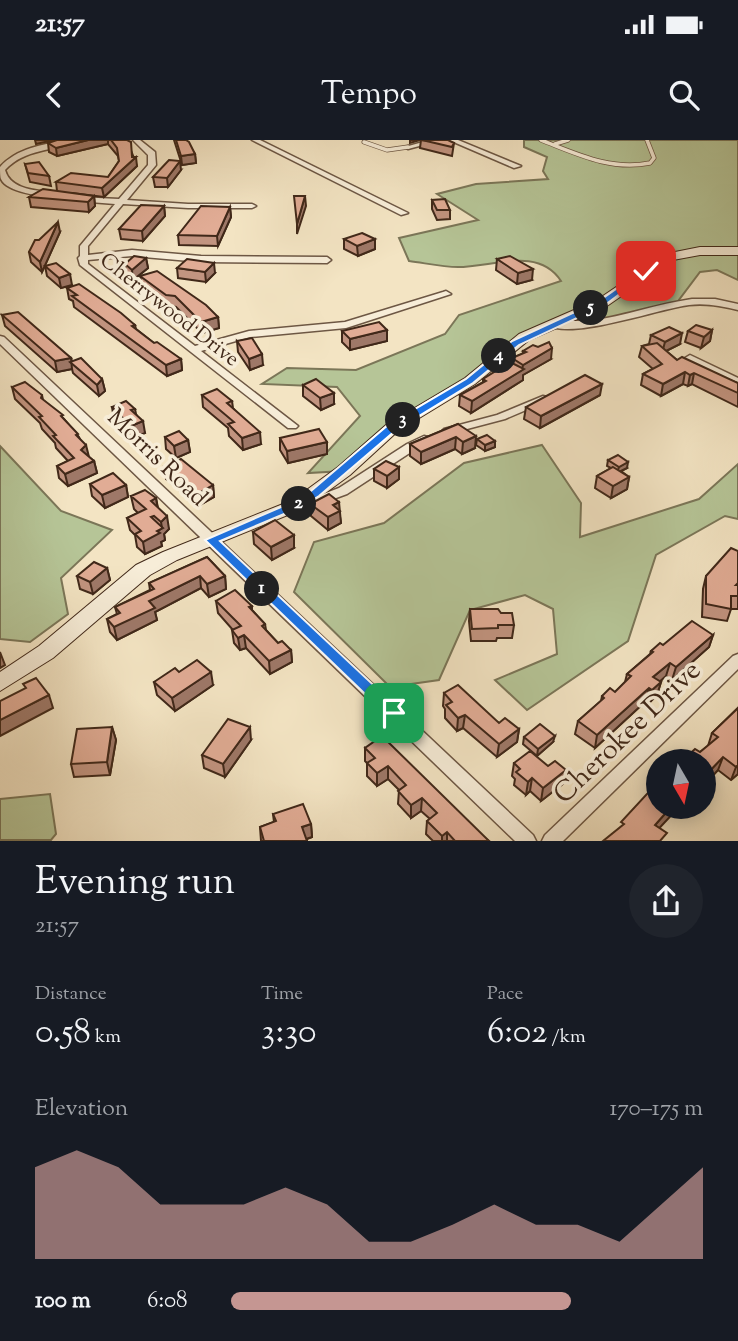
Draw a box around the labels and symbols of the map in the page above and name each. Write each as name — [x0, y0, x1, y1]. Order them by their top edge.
pin — [616, 241, 676, 301]
street label: Cherrywood Drive — [93, 246, 245, 375]
pin: 5 — [574, 290, 608, 326]
pin: 4 — [482, 338, 516, 374]
street label: Morris Road — [99, 402, 215, 515]
pin: 3 — [386, 402, 420, 438]
pin: 2 — [282, 486, 316, 522]
pin: 1 — [244, 572, 280, 606]
street label: Cherokee Drive — [545, 652, 711, 814]
pin — [364, 683, 424, 743]
north arrow — [646, 749, 716, 819]

